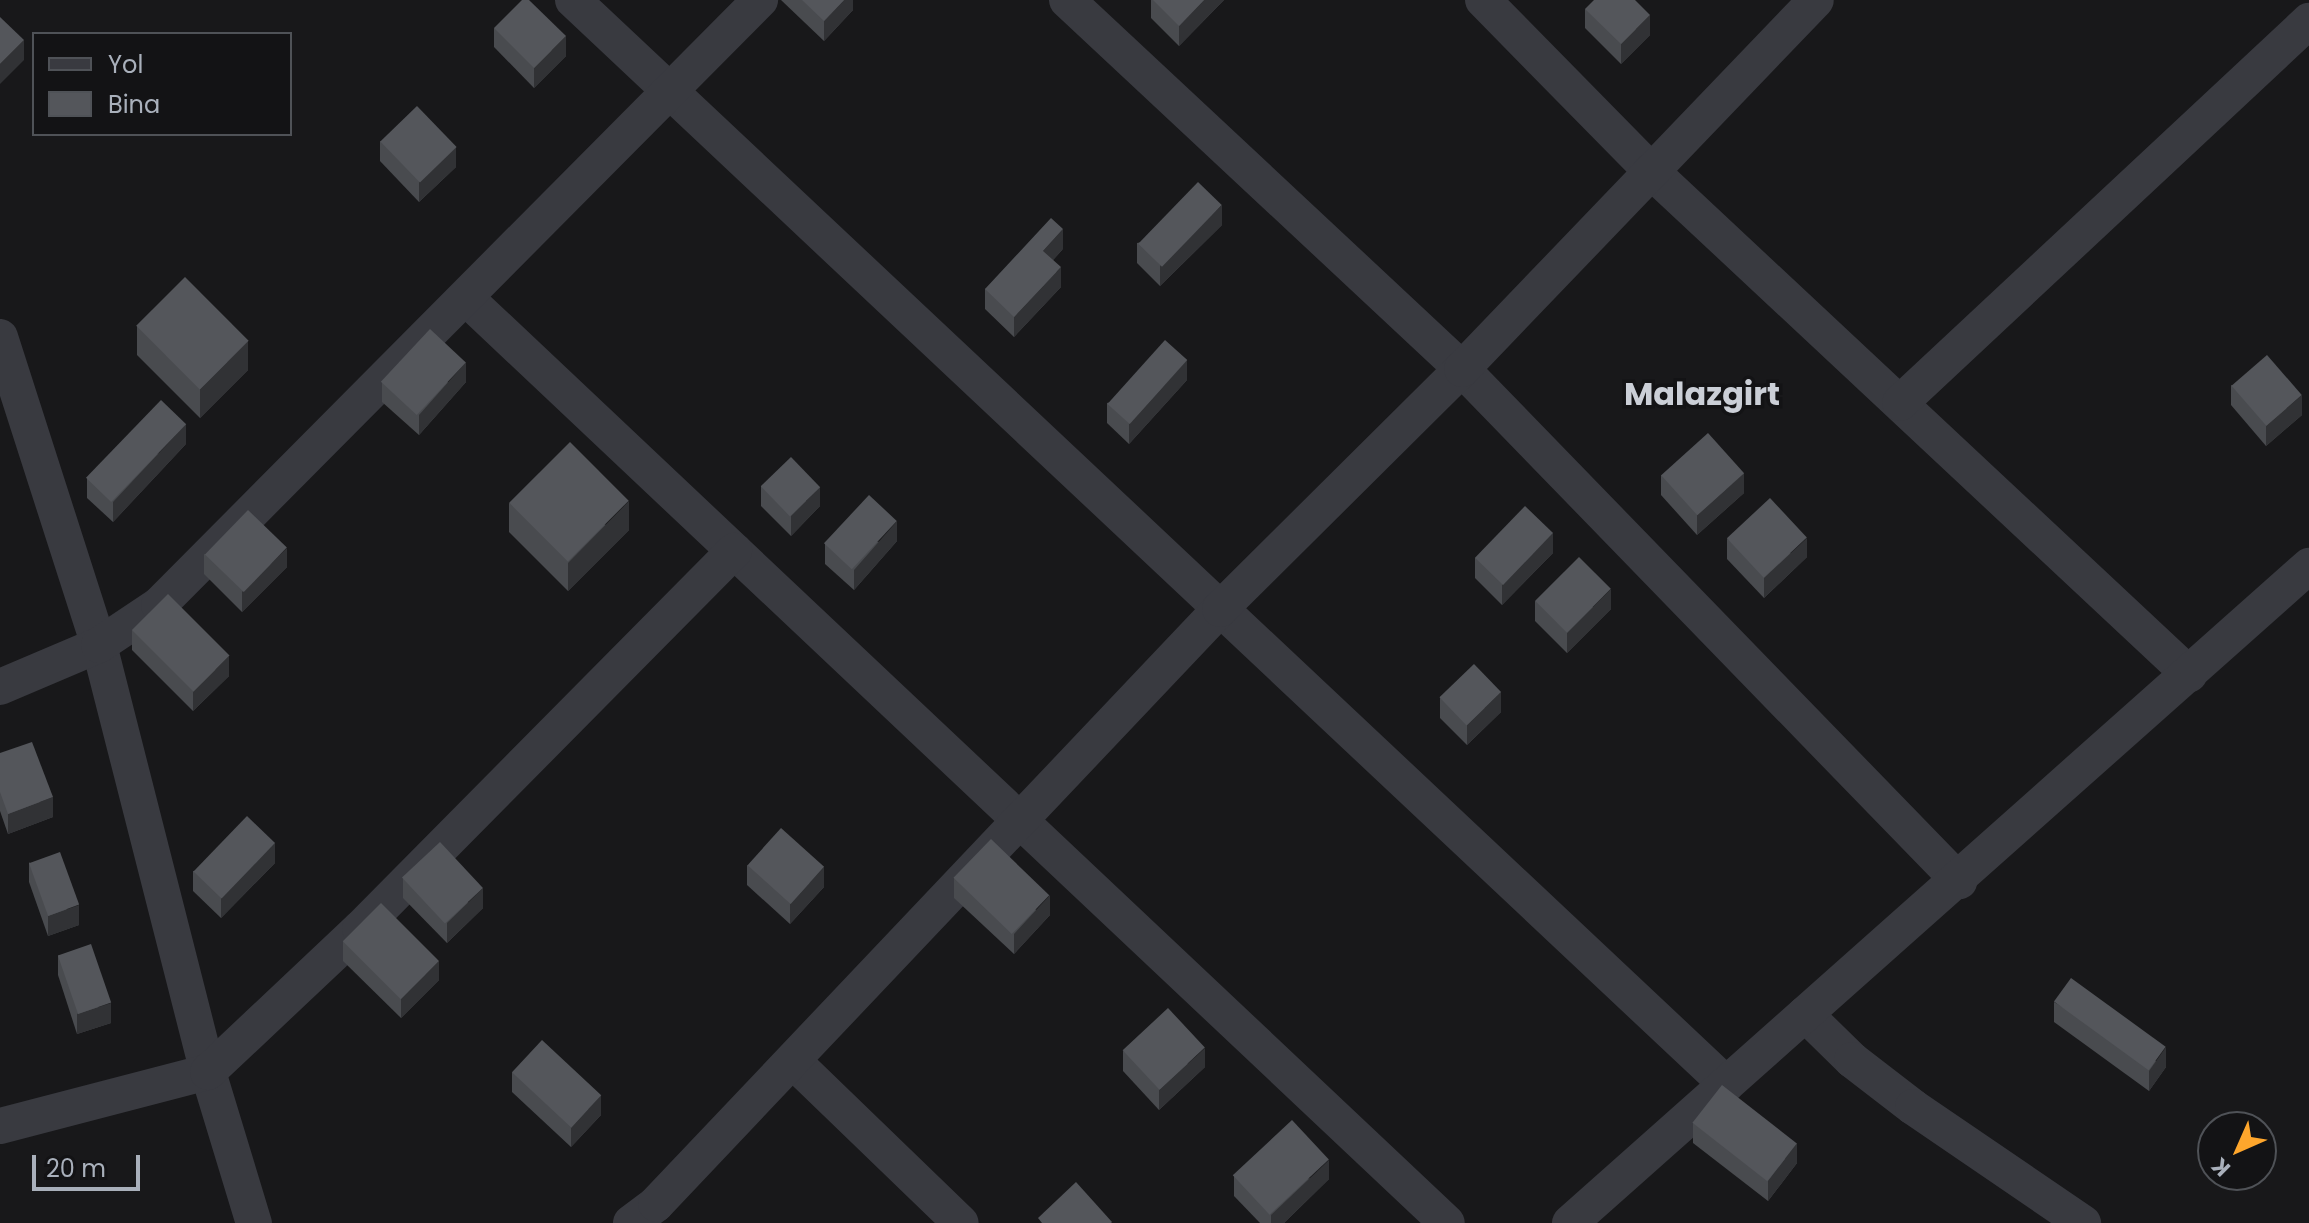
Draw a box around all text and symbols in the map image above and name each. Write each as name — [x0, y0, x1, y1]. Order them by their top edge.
legend — [32, 32, 292, 136]
text: Yol — [108, 48, 143, 81]
text: Bina — [108, 88, 160, 121]
district label: Malazgirt — [1624, 375, 1780, 413]
north arrow — [2197, 1111, 2277, 1191]
scale bar — [36, 1139, 144, 1189]
text: K — [2205, 1151, 2237, 1183]
text: 20 m — [46, 1152, 106, 1185]

